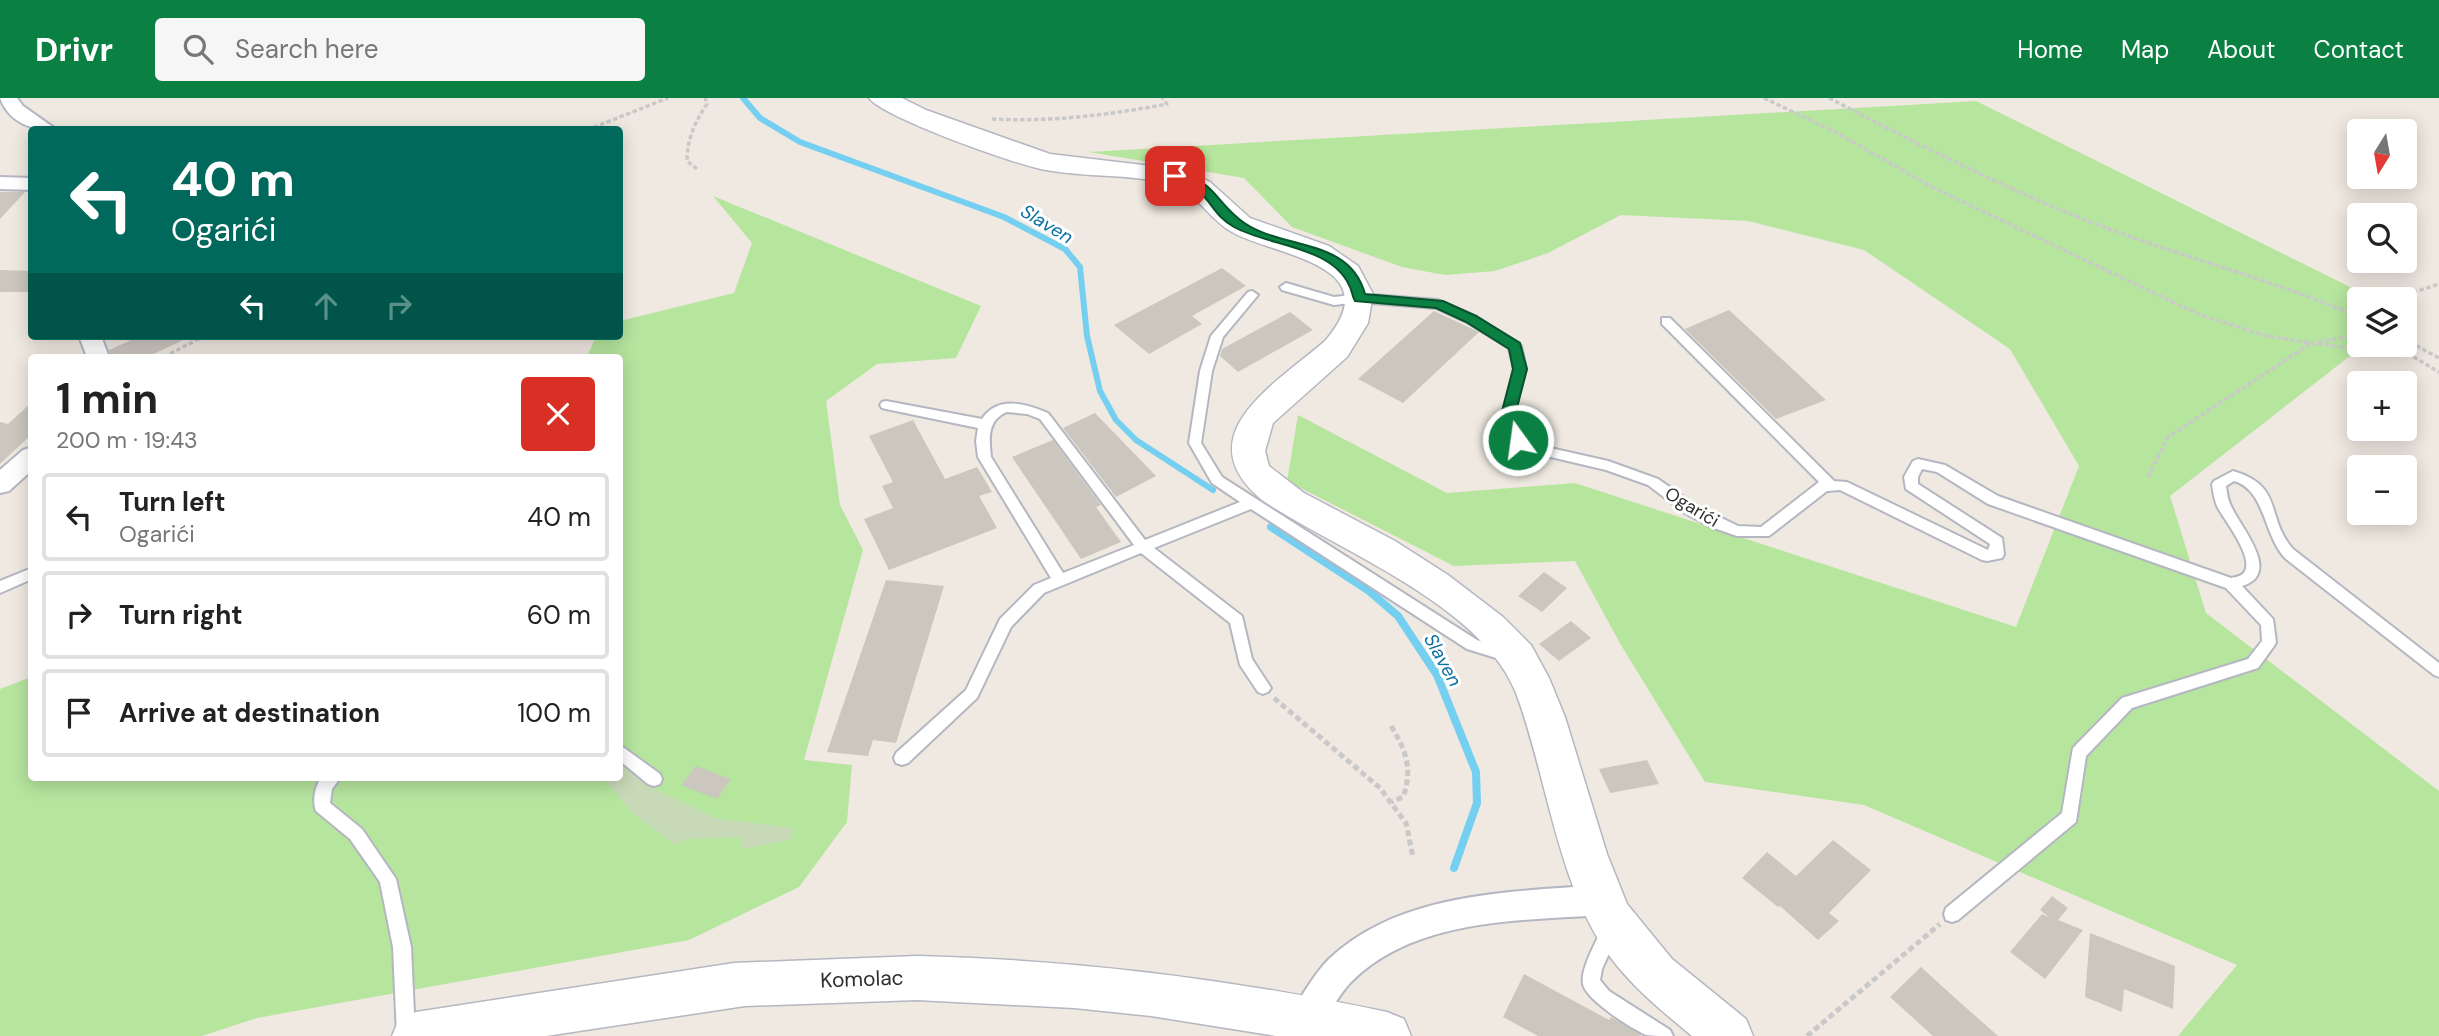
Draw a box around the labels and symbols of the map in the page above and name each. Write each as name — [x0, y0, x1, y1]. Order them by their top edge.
north arrow — [2347, 119, 2417, 189]
pin — [1145, 146, 1205, 206]
water label: Slaven — [1016, 199, 1078, 249]
position arrow — [1481, 403, 1555, 477]
street label: Ogarići — [1660, 481, 1724, 533]
water label: Slaven — [1418, 629, 1468, 691]
street label: Komolac — [820, 964, 904, 994]

